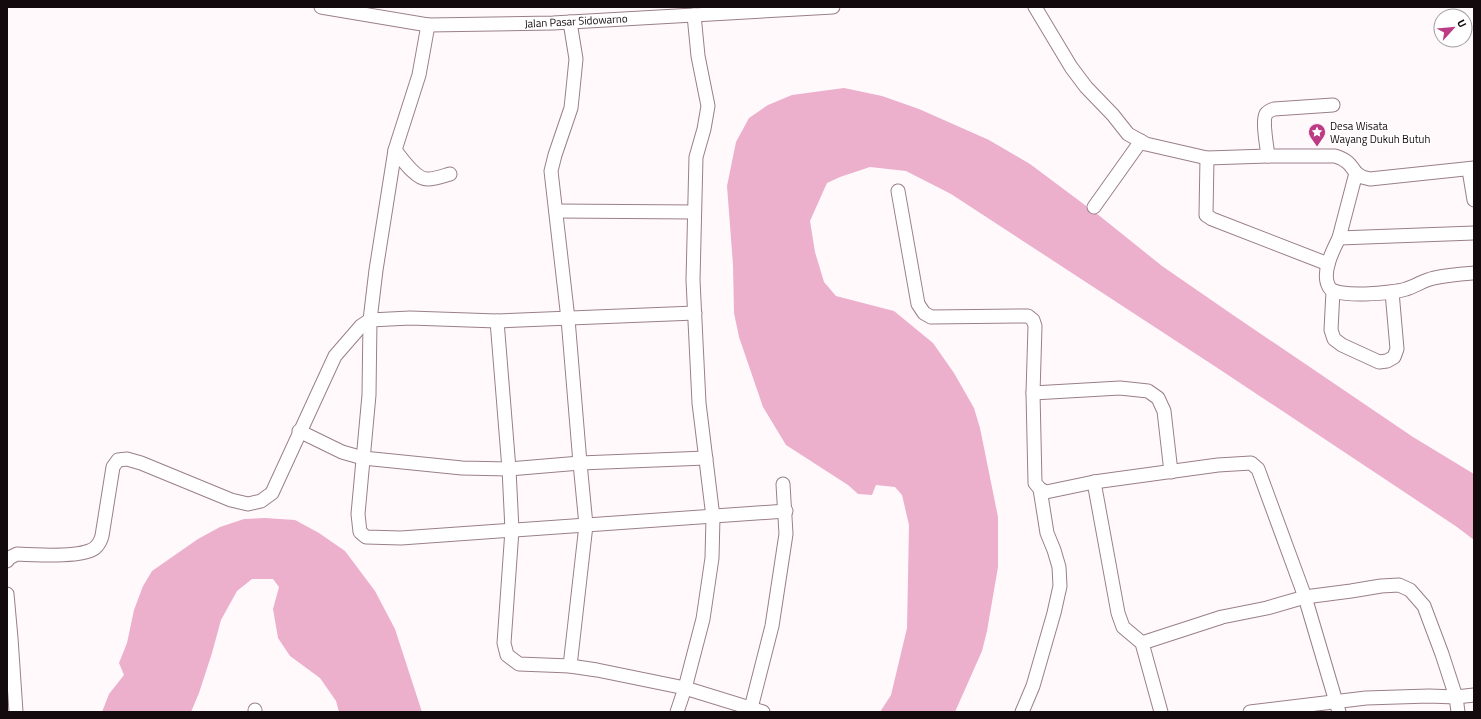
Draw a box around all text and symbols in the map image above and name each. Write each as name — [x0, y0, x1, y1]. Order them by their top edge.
north arrow — [1433, 8, 1473, 48]
street label: Jalan Pasar Sidowarno — [524, 10, 628, 32]
text: U — [1453, 17, 1471, 30]
place label: Desa Wisata Wayang Dukuh Butuh — [1330, 118, 1430, 147]
place icon: Desa Wisata Wayang Dukuh Butuh — [1307, 122, 1327, 147]

